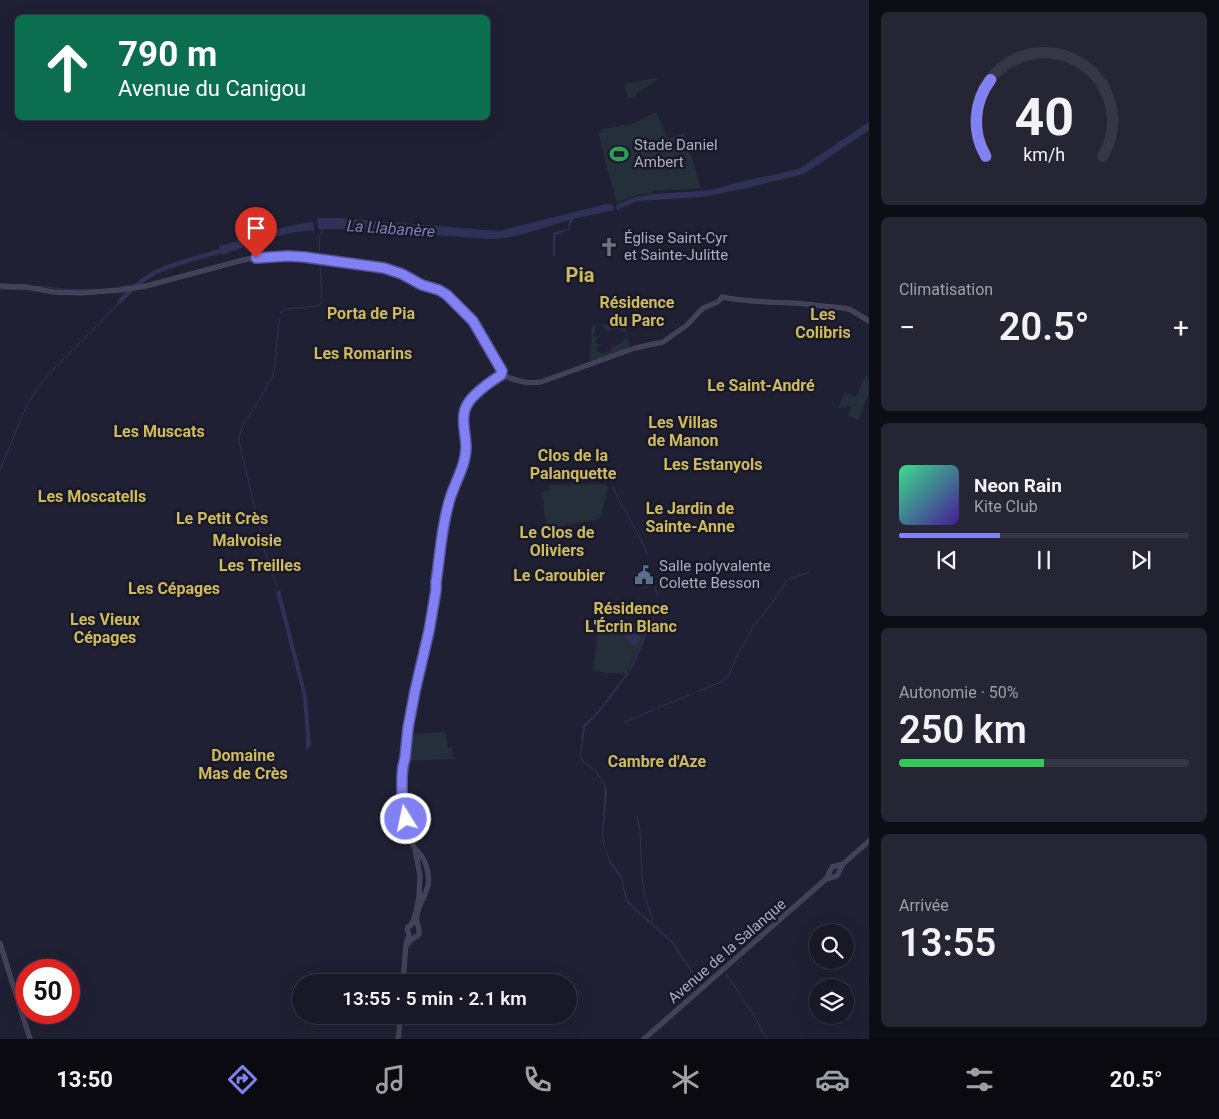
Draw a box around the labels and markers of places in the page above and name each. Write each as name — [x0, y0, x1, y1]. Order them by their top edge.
place label: Stade Daniel Ambert — [634, 136, 718, 171]
sports icon: Stade Daniel Ambert — [608, 143, 630, 165]
pin — [235, 207, 277, 258]
place label: Église Saint-Cyr et Sainte-Julitte — [624, 229, 728, 264]
church icon: Église Saint-Cyr et Sainte-Julitte — [598, 236, 620, 258]
place label: Salle polyvalente Colette Besson — [659, 557, 771, 592]
public building icon: Salle polyvalente Colette Besson — [633, 564, 655, 586]

